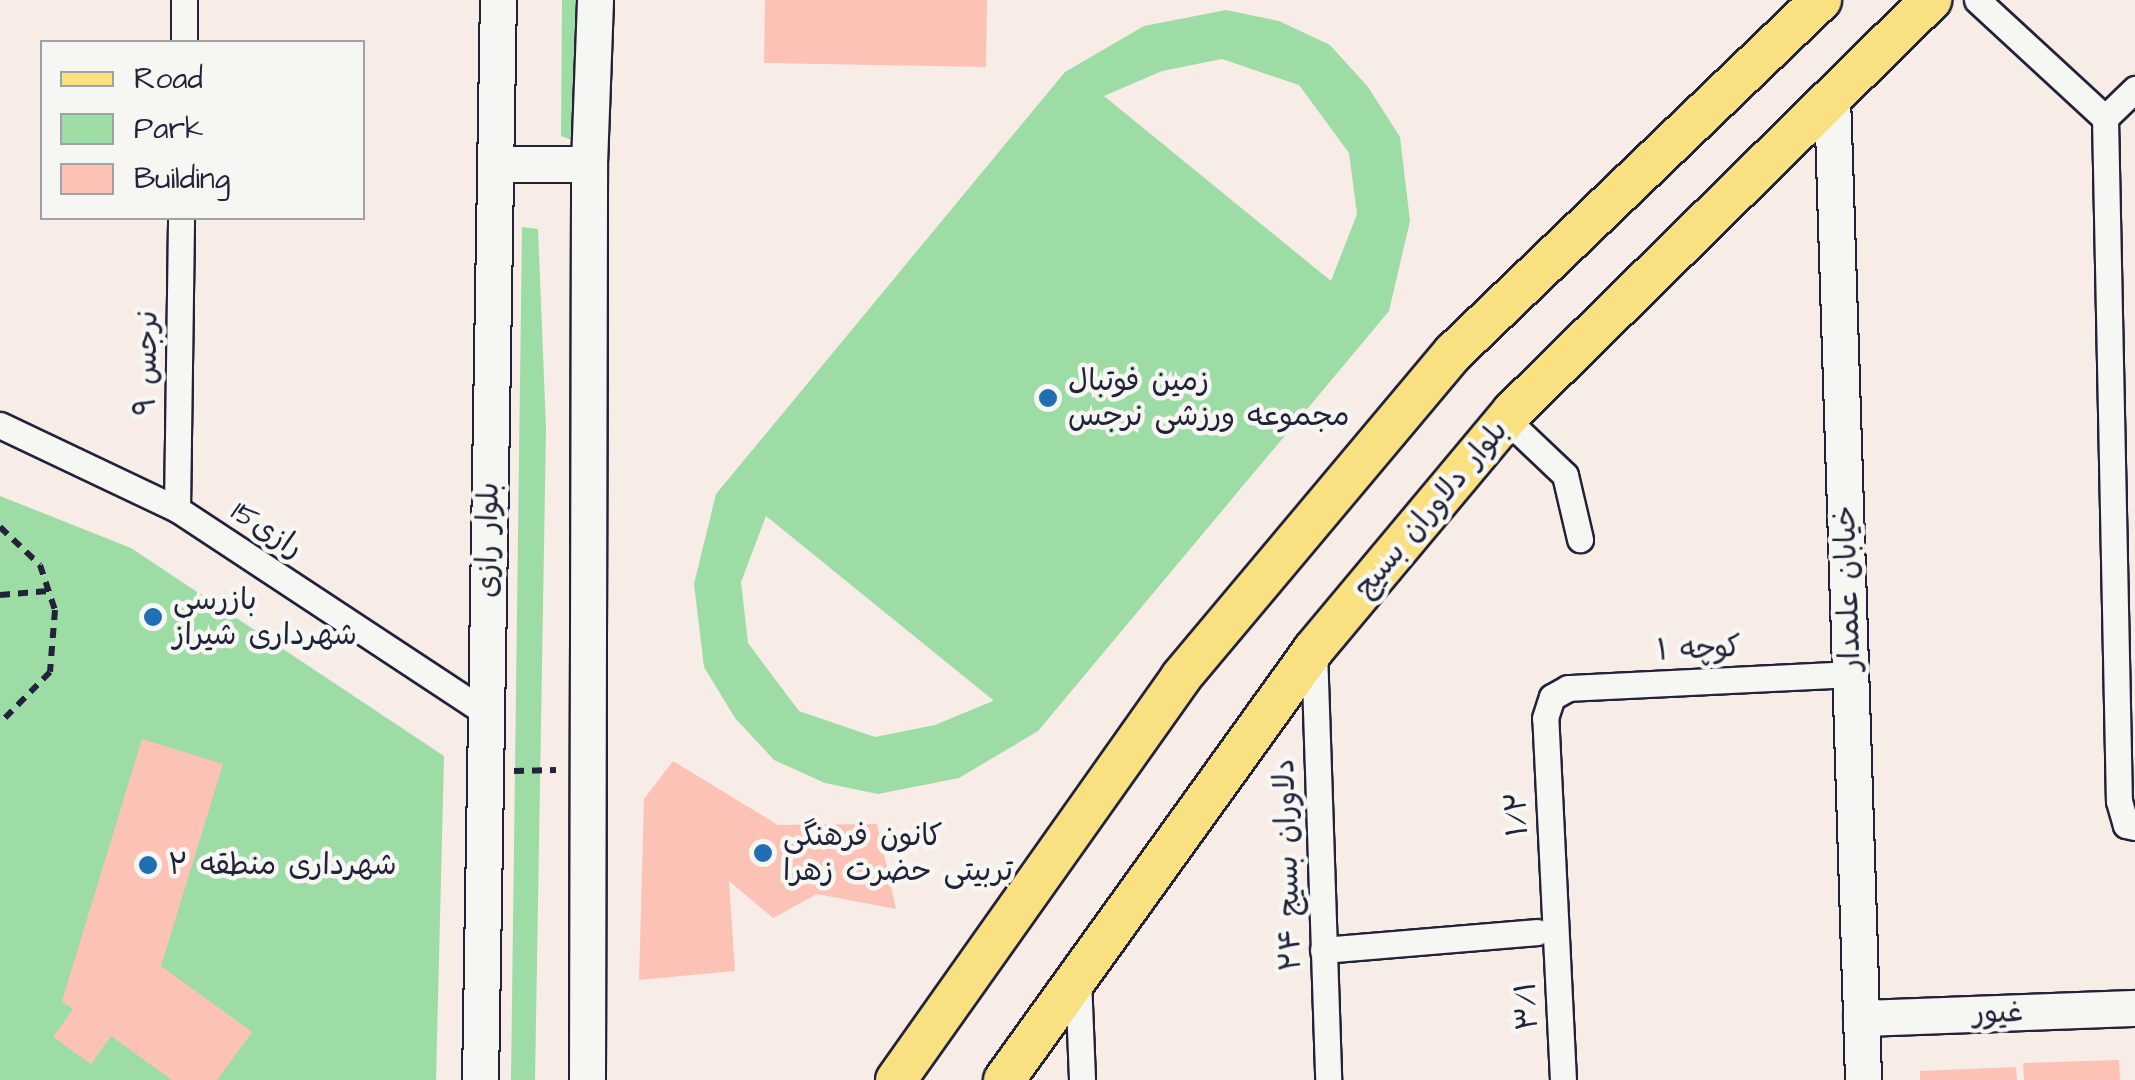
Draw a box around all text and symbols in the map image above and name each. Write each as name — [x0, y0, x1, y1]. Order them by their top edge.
legend — [40, 40, 365, 220]
text: Road — [134, 58, 203, 100]
text: Park — [134, 108, 203, 150]
text: Building — [134, 158, 230, 200]
street label: نرجس ۹ — [128, 310, 166, 416]
place label: زمین فوتبال مجموعه ورزشی نرجس — [1068, 363, 1349, 434]
marker: زمین فوتبال مجموعه ورزشی نرجس — [1037, 387, 1059, 409]
street label: بلوار دلاوران بسیج — [1346, 413, 1516, 605]
street label: بلوار رازی — [469, 482, 507, 598]
street label: 15رازی — [224, 494, 310, 566]
street label: خیابان علمدار — [1827, 505, 1869, 671]
place label: بازرسی شهرداری شیراز — [173, 582, 357, 652]
marker: بازرسی شهرداری شیراز — [142, 606, 164, 628]
street label: کوچه ۱ — [1656, 629, 1742, 669]
street label: دلاوران بسیج ۲۴ — [1266, 758, 1310, 972]
street label: ۱/۲ — [1498, 791, 1536, 837]
place label: کانون فرهنگی تربیتی حضرت زهرا — [783, 818, 1013, 888]
marker: کانون فرهنگی تربیتی حضرت زهرا — [752, 842, 774, 864]
place label: شهرداری منطقه ۲ — [168, 847, 397, 883]
marker: شهرداری منطقه ۲ — [137, 854, 159, 876]
street label: ۳/۱ — [1508, 981, 1546, 1031]
street label: غیور — [1972, 994, 2024, 1032]

